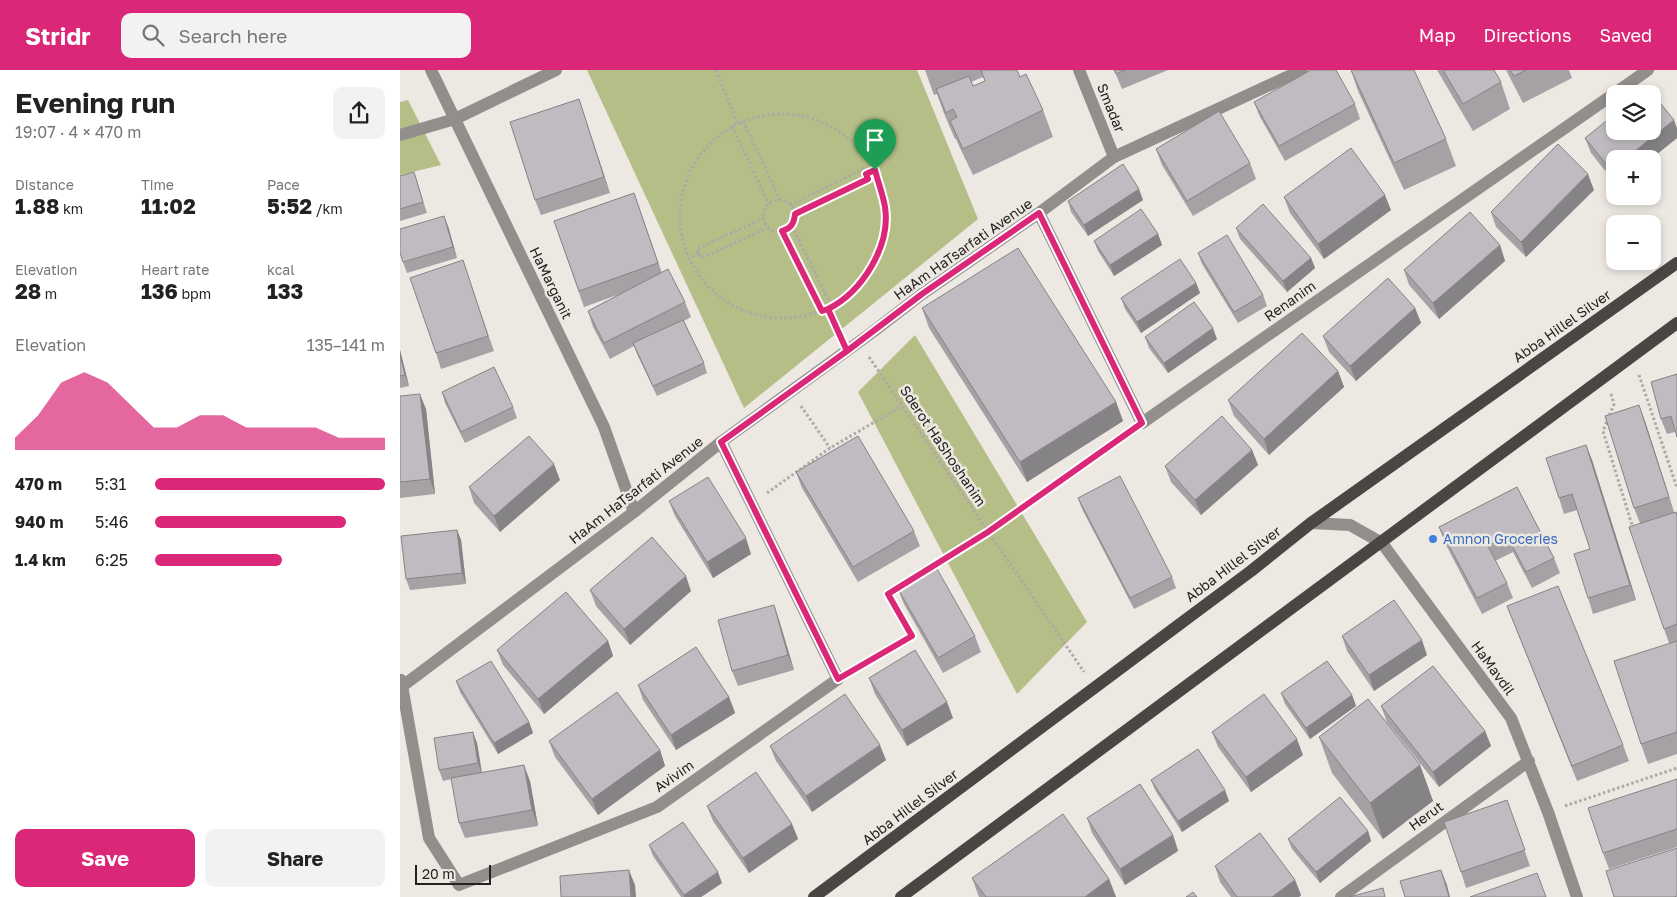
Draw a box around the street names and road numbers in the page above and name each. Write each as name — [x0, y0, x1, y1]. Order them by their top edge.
street label: Smadar — [1094, 81, 1129, 135]
street label: HaAm HaTsarfati Avenue — [890, 194, 1035, 303]
street label: HaMarganit — [527, 244, 576, 322]
street label: Renanim — [1261, 277, 1319, 324]
street label: Abba Hillel Silver — [1510, 285, 1614, 366]
street label: Sderot HaShoshanim — [897, 382, 990, 509]
street label: HaAm HaTsarfati Avenue — [565, 432, 706, 547]
street label: Abba Hillel Silver — [1182, 522, 1284, 605]
street label: HaMavdil — [1468, 637, 1519, 698]
street label: Avivim — [651, 756, 697, 795]
street label: Abba Hillel Silver — [859, 765, 961, 848]
street label: Herut — [1405, 797, 1446, 834]

